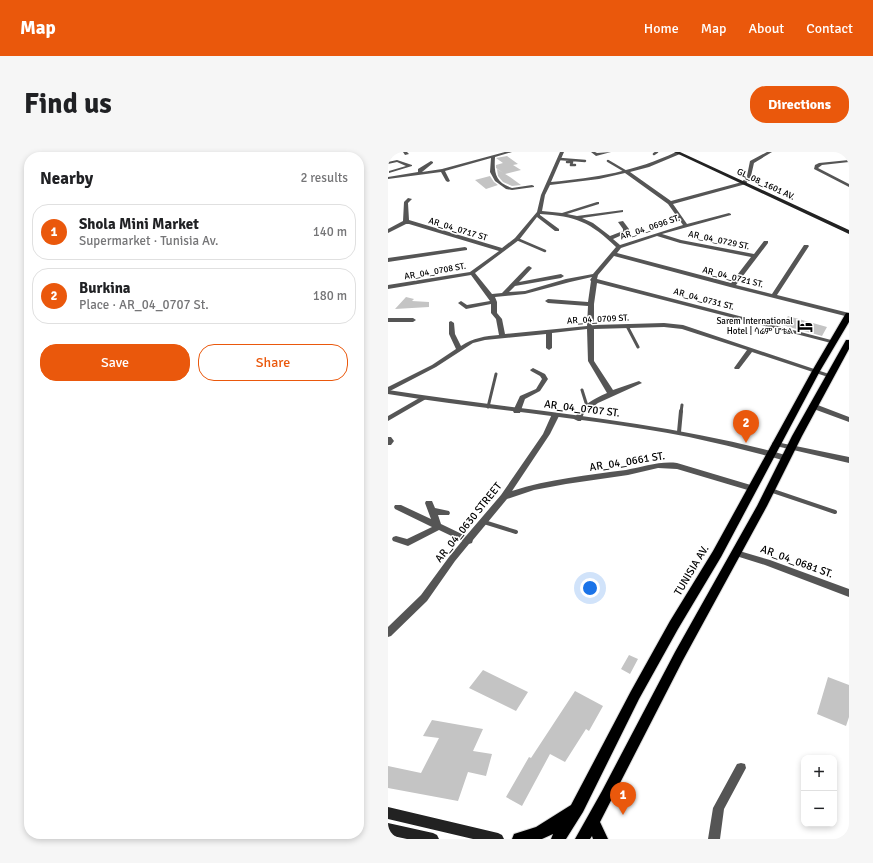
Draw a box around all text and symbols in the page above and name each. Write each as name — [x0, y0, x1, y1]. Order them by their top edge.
text: Map — [20, 16, 56, 40]
text: Home — [644, 20, 679, 37]
text: Map — [701, 20, 726, 37]
text: About — [748, 20, 784, 37]
text: Contact — [806, 20, 853, 37]
button: Directions — [750, 86, 849, 123]
text: Find us — [24, 87, 112, 121]
street label: GL_08_1601 AV. — [735, 166, 797, 203]
text: Nearby — [40, 168, 93, 189]
text: 2 results — [300, 170, 348, 186]
street label: AR_04_0696 ST. — [619, 213, 682, 242]
text: Shola Mini Market — [79, 215, 199, 233]
street label: AR_04_0717 ST — [427, 215, 489, 244]
text: 1 — [50, 224, 58, 240]
text: 140 m — [313, 224, 347, 240]
street label: AR_04_0729 ST. — [687, 229, 751, 252]
text: Supermarket · Tunisia Av. — [79, 233, 218, 249]
street label: AR_04_0708 ST. — [403, 261, 467, 282]
street label: AR_04_0721 ST. — [701, 265, 764, 290]
text: Burkina — [79, 279, 131, 297]
street label: AR_04_0731 ST. — [672, 286, 735, 313]
text: 2 — [50, 288, 58, 304]
text: 180 m — [313, 288, 347, 304]
text: Place · AR_04_0707 St. — [79, 297, 209, 313]
street label: AR_04_0709 ST. — [567, 312, 629, 327]
place label: Sarem International Hotel | ሳሬም ሆቴል — [716, 316, 793, 337]
hotel icon: Sarem International Hotel | ሳሬም ሆቴል — [796, 317, 814, 335]
button: Save — [40, 344, 190, 381]
button: Share — [198, 344, 348, 381]
street label: AR_04_0707 ST. — [543, 397, 621, 420]
pin: 2 — [733, 410, 759, 443]
street label: AR_04_0661 ST. — [588, 449, 666, 474]
street label: AR_04_0630 STREET — [432, 479, 505, 565]
street label: AR_04_0681 ST. — [759, 542, 835, 581]
street label: TUNISIA AV. — [671, 543, 712, 598]
your location — [580, 578, 600, 598]
map controls — [801, 755, 837, 827]
button: + — [801, 755, 837, 791]
pin: 1 — [610, 782, 636, 815]
button: − — [801, 791, 837, 827]

